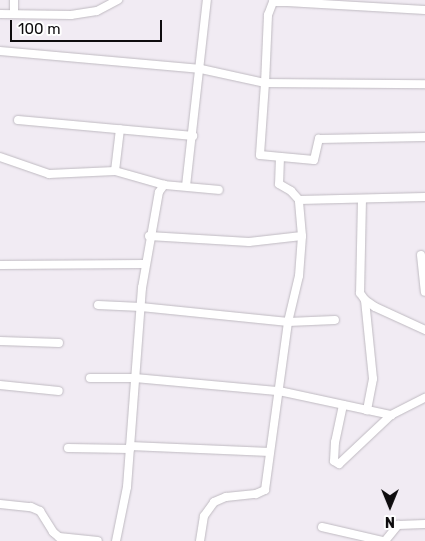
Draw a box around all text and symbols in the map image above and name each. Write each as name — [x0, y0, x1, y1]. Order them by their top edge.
scale bar — [12, 10, 165, 42]
text: 100 m — [18, 20, 60, 38]
north arrow — [365, 481, 415, 531]
text: N — [385, 513, 395, 530]

